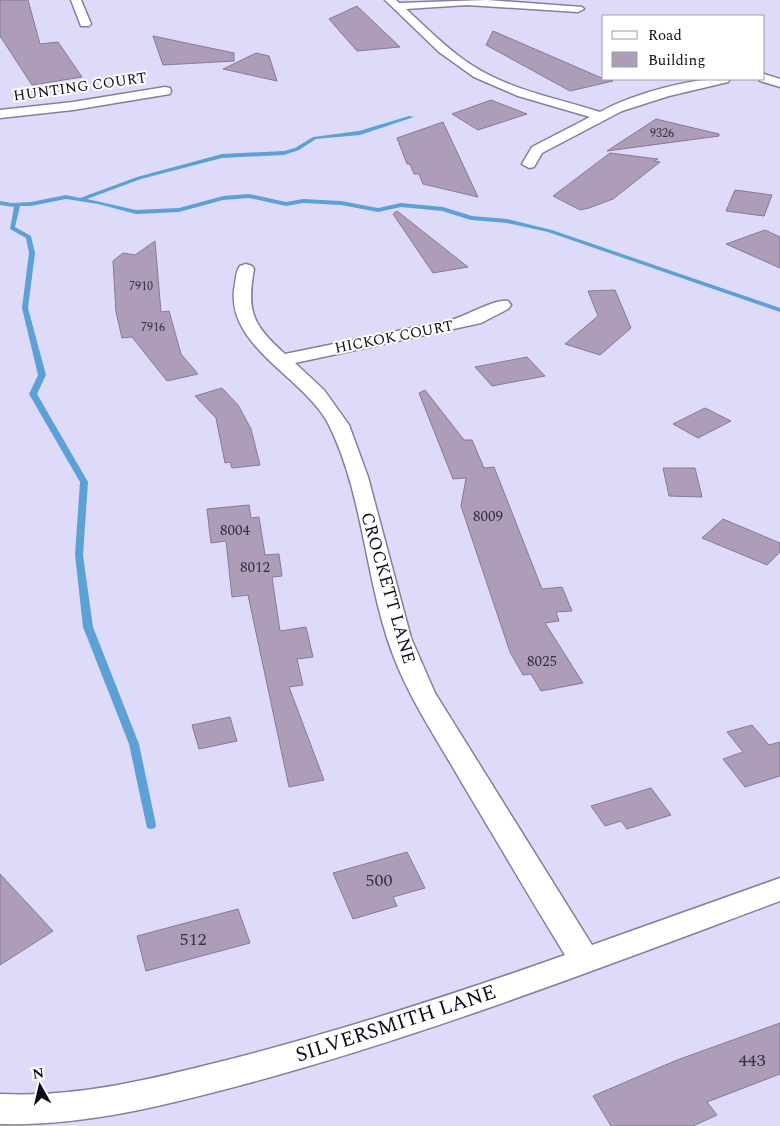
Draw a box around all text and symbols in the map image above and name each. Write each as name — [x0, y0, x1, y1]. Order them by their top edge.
legend — [602, 15, 765, 80]
text: Road — [648, 24, 682, 47]
text: Building — [648, 49, 705, 72]
street label: HUNTING COURT — [12, 66, 148, 108]
house number: 9326 — [650, 124, 674, 143]
house number: 7910 — [129, 277, 153, 296]
street label: HICKOK COURT — [333, 314, 455, 360]
house number: 7916 — [141, 318, 165, 337]
house number: 8009 — [473, 505, 503, 528]
street label: CROCKETT LANE — [353, 509, 423, 667]
house number: 8004 — [220, 519, 250, 542]
house number: 8012 — [240, 556, 270, 579]
house number: 8025 — [527, 650, 557, 673]
house number: 500 — [366, 867, 393, 894]
house number: 512 — [180, 926, 207, 953]
street label: SILVERSMITH LANE — [292, 976, 500, 1072]
house number: 443 — [739, 1047, 766, 1074]
north arrow — [15, 1061, 65, 1111]
text: N — [31, 1062, 45, 1085]

